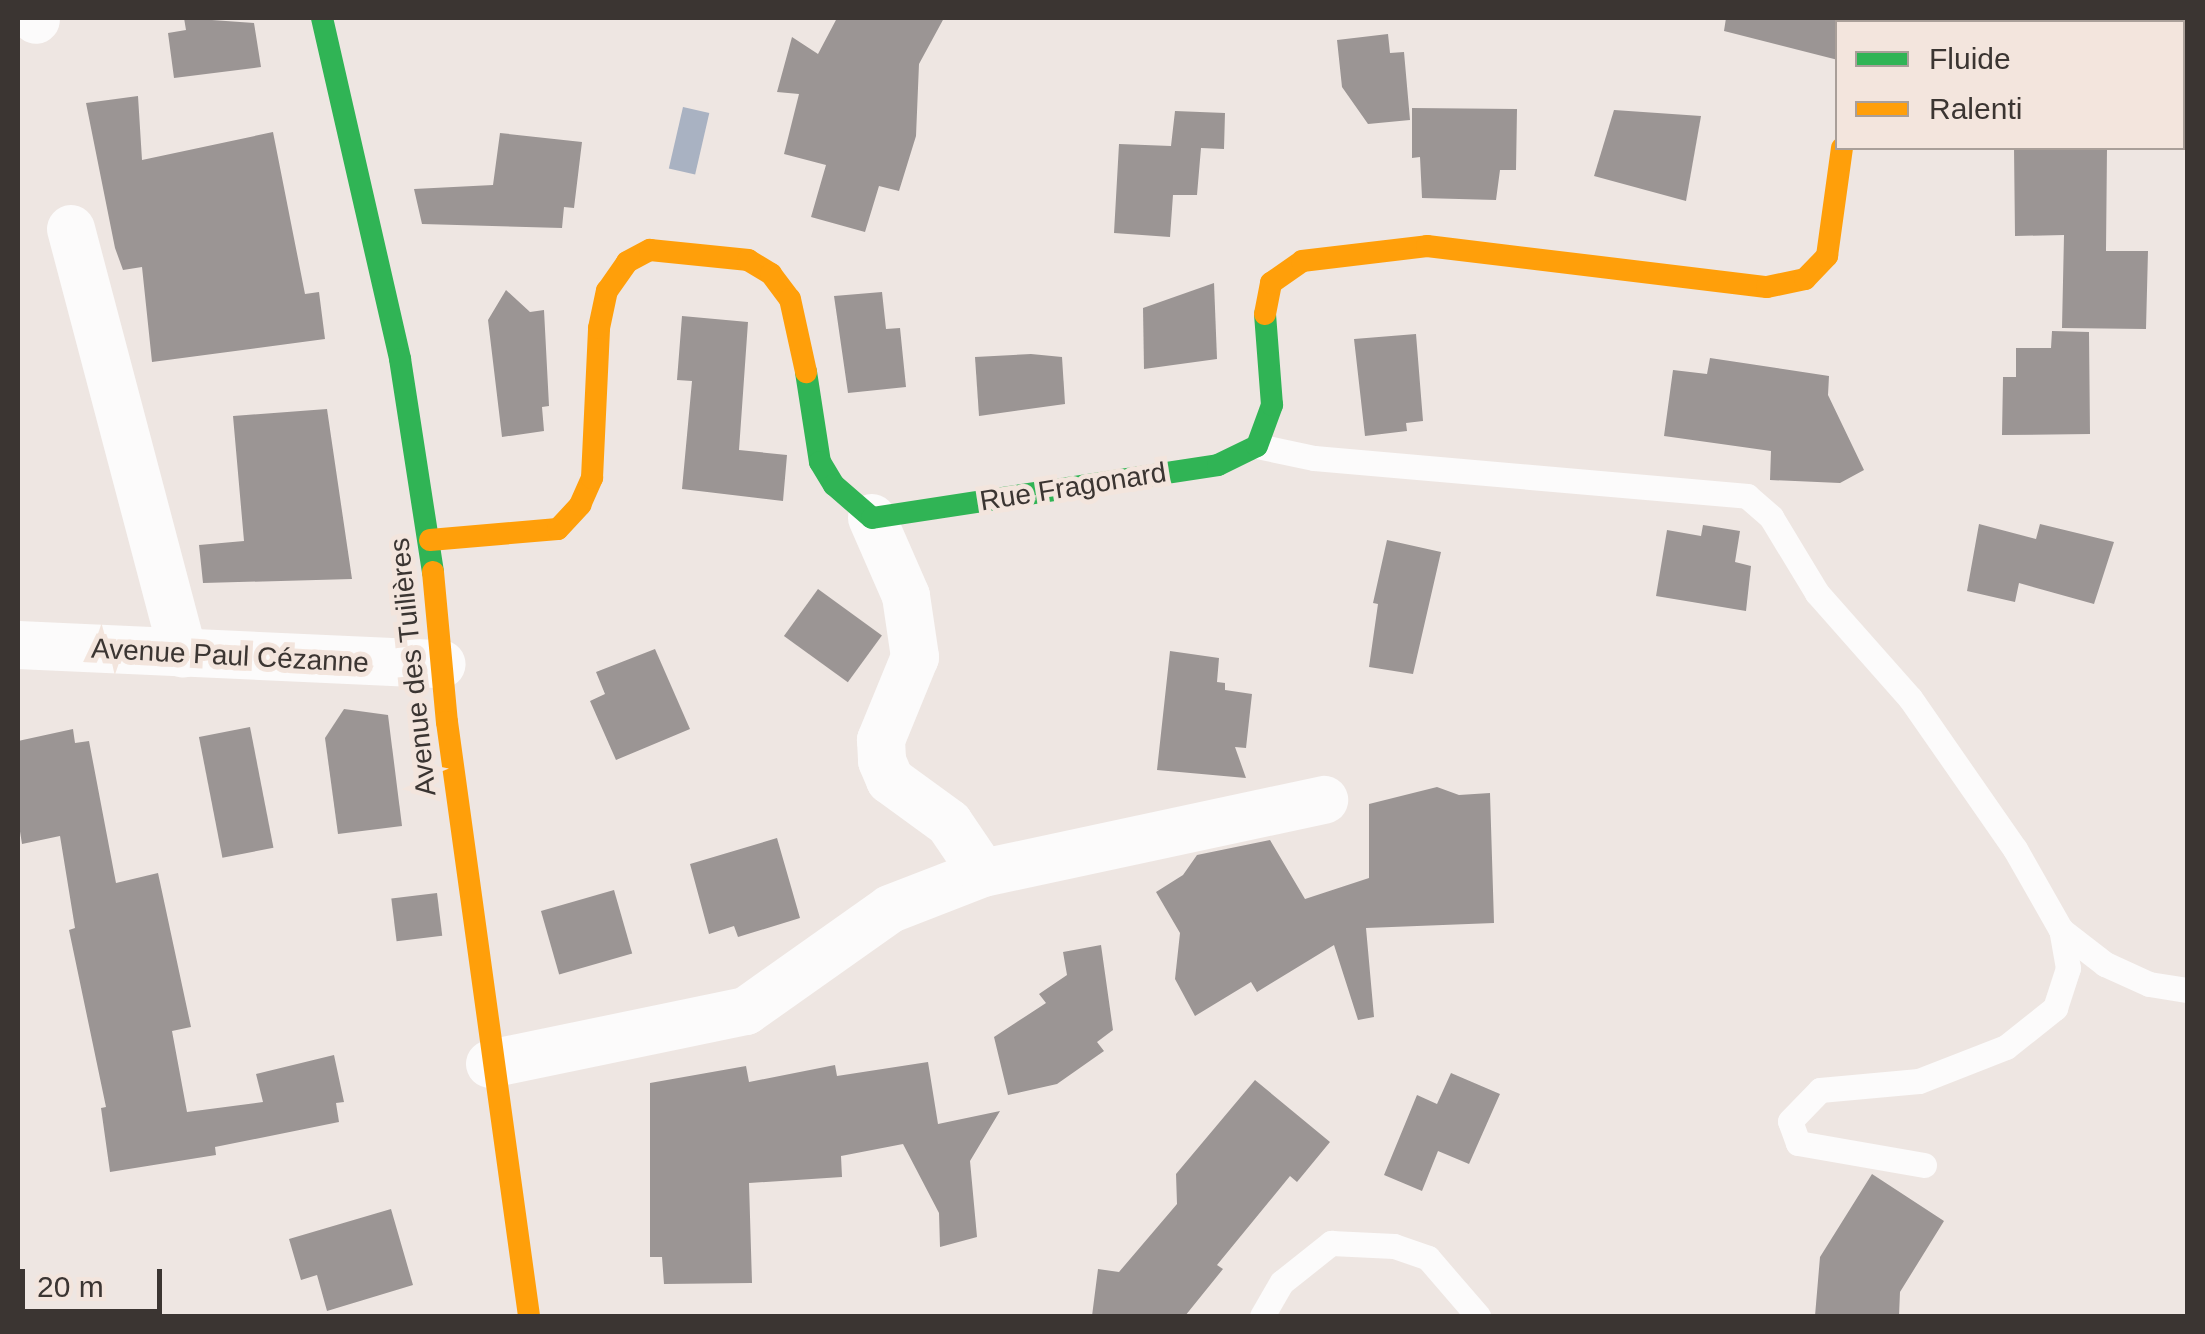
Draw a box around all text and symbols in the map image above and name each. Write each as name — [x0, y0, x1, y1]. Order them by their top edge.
legend — [1835, 20, 2185, 150]
text: Fluide — [1929, 42, 2011, 75]
text: Ralenti — [1929, 92, 2022, 125]
street label: Rue Fragonard — [977, 456, 1169, 518]
street label: Avenue des Tuilières — [383, 536, 443, 798]
street label: Avenue Paul Cézanne — [90, 632, 370, 680]
scale bar — [25, 1249, 168, 1311]
text: 20 m — [37, 1270, 104, 1303]

